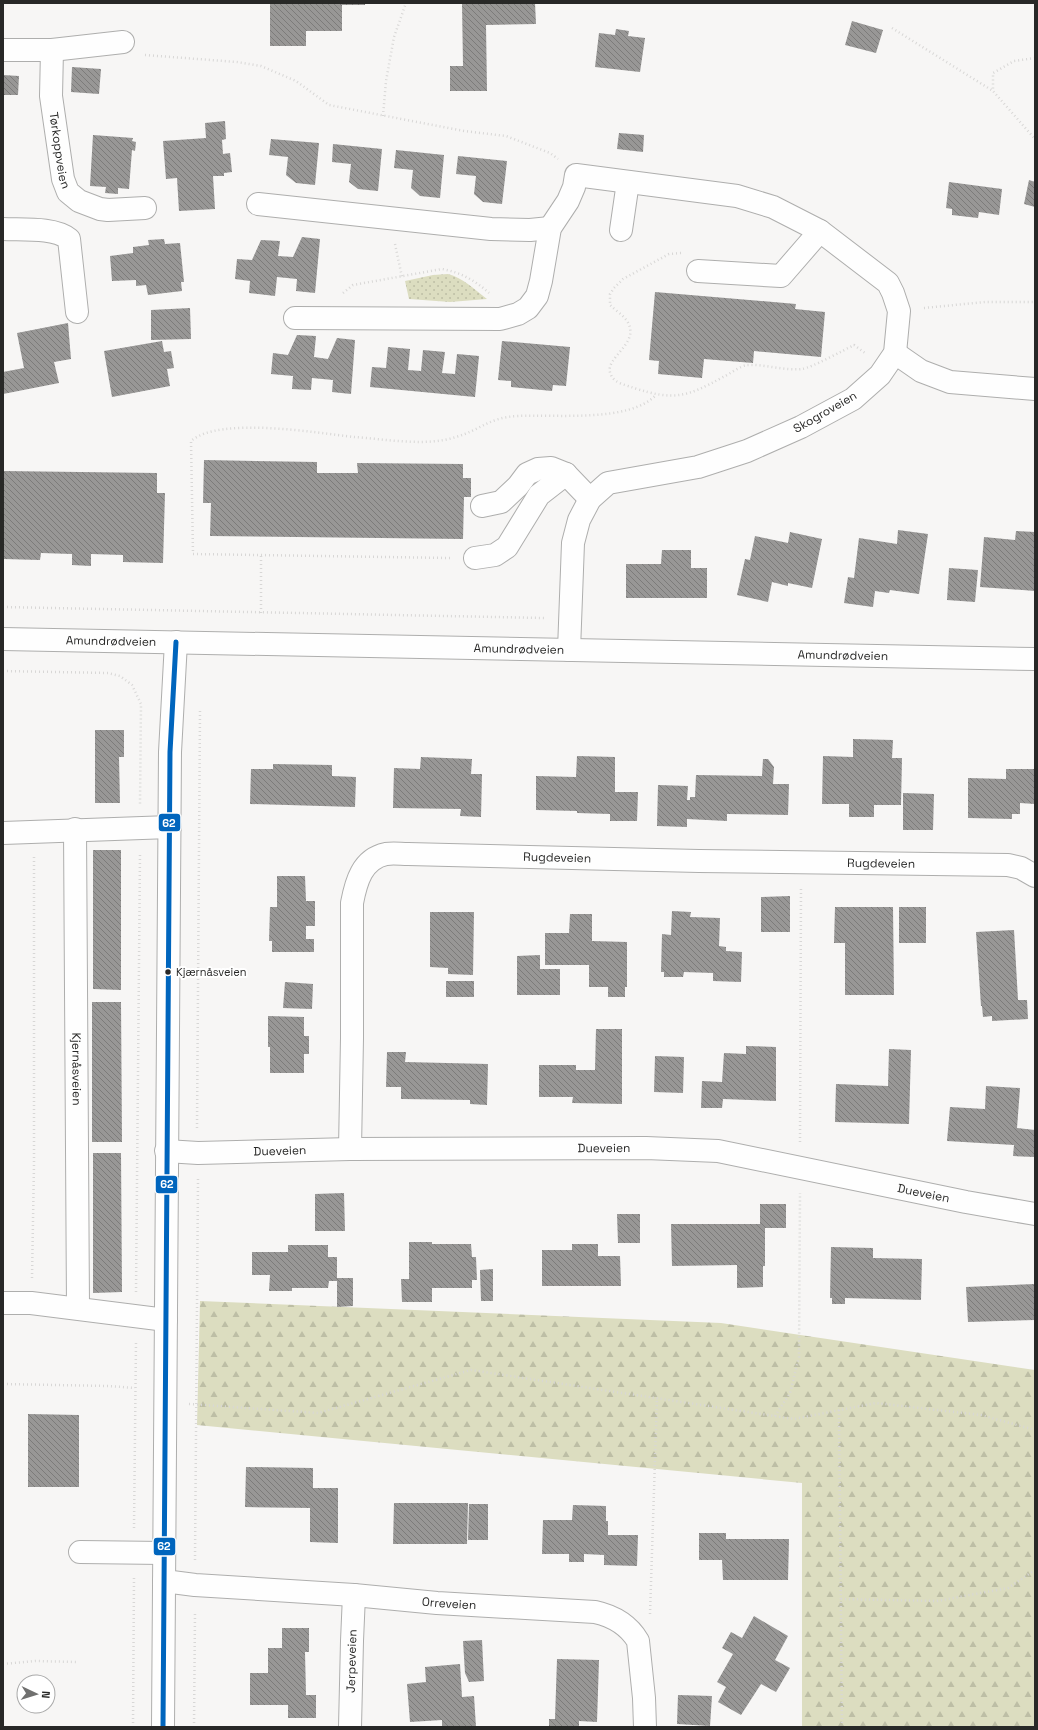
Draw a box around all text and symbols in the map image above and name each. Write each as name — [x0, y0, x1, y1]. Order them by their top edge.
street label: Tørkoppveien — [45, 111, 74, 191]
street label: Skogroveien — [790, 387, 860, 437]
street label: Amundrødveien — [66, 632, 156, 650]
street label: Amundrødveien — [474, 640, 564, 658]
street label: Amundrødveien — [797, 646, 888, 664]
line badge: 62 — [158, 813, 181, 832]
text: 62 — [162, 816, 176, 830]
street label: Rugdeveien — [523, 849, 591, 866]
street label: Rugdeveien — [847, 855, 915, 872]
place label: Kjærnåsveien — [176, 965, 247, 979]
marker: Kjærnåsveien — [163, 967, 173, 977]
street label: Kjernåsveien — [68, 1032, 85, 1106]
street label: Dueveien — [577, 1140, 630, 1156]
street label: Dueveien — [253, 1142, 307, 1160]
line badge: 62 — [155, 1175, 178, 1194]
text: 62 — [160, 1177, 174, 1191]
street label: Dueveien — [896, 1180, 951, 1206]
line badge: 62 — [153, 1537, 176, 1556]
text: 62 — [157, 1539, 171, 1553]
street label: Orreveien — [421, 1594, 477, 1613]
street label: Jerpeveien — [343, 1629, 361, 1693]
north arrow — [16, 1674, 56, 1714]
text: N — [39, 1691, 53, 1699]

